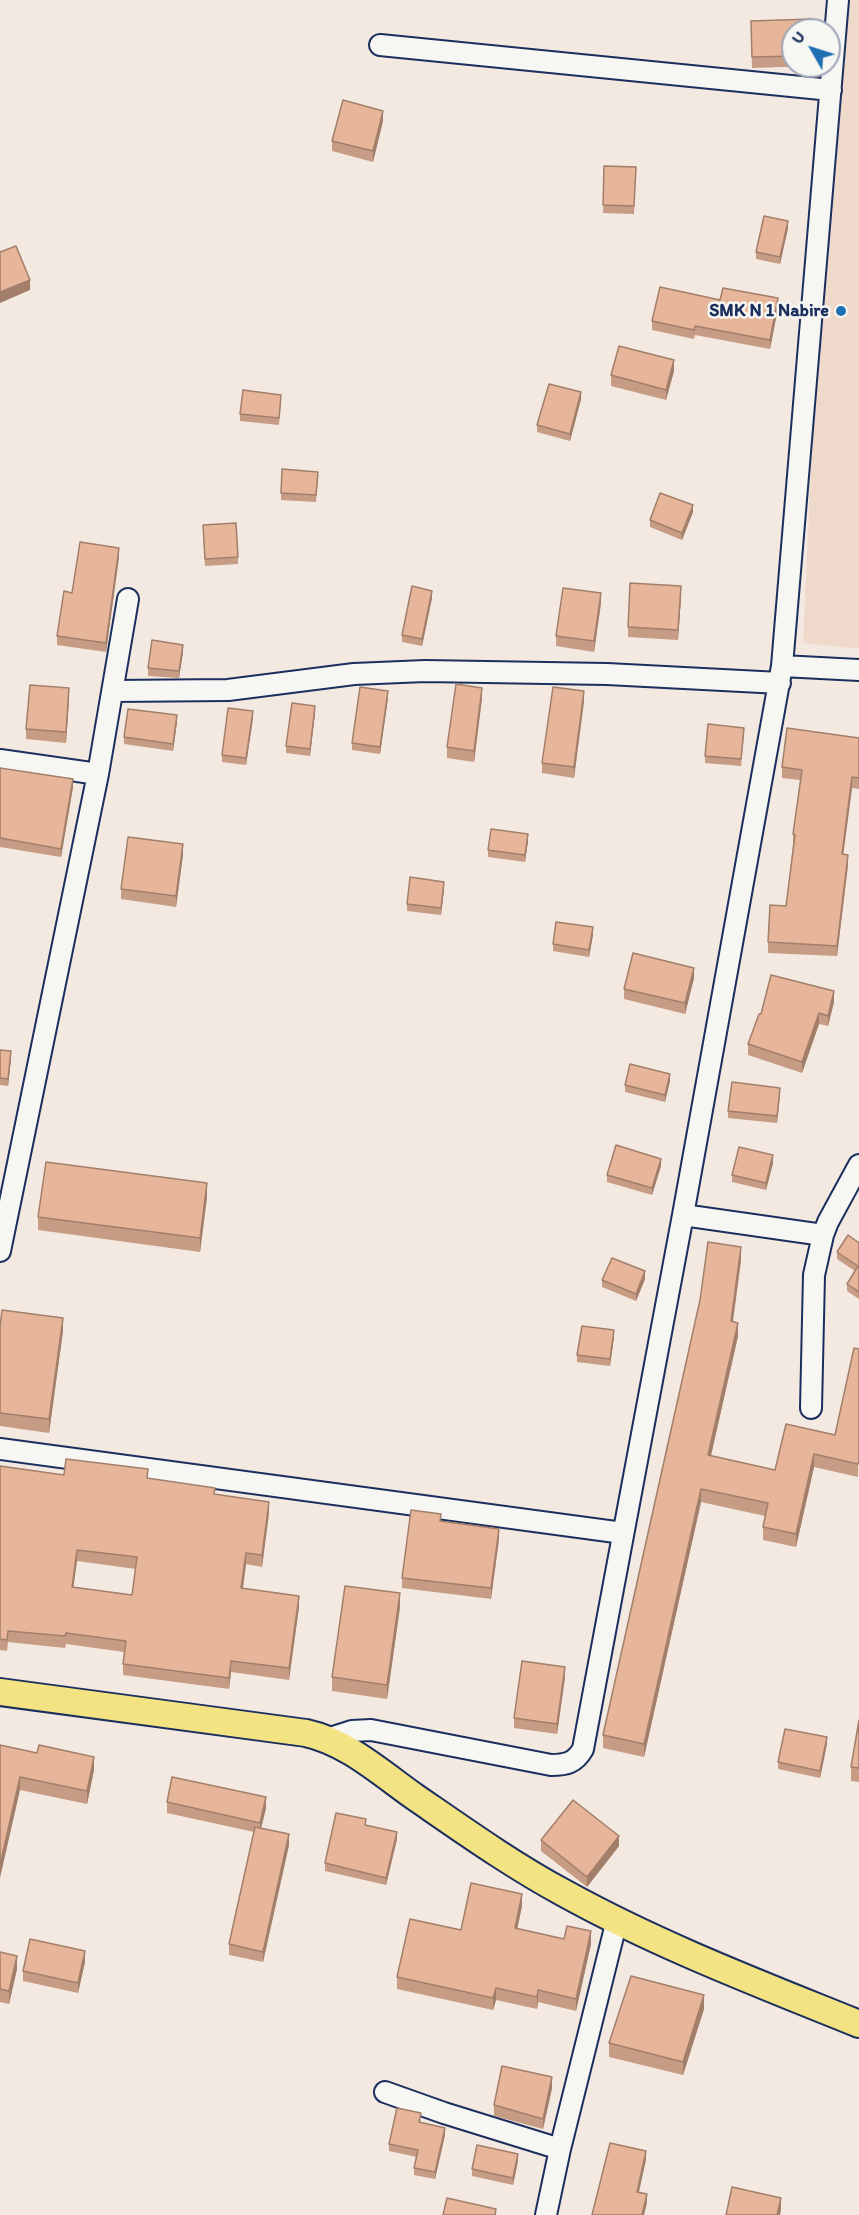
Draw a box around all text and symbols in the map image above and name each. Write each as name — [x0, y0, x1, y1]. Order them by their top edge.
north arrow — [781, 18, 841, 78]
text: U — [787, 28, 809, 48]
place label: SMK N 1 Nabire — [709, 300, 829, 322]
marker: SMK N 1 Nabire — [834, 304, 848, 318]

